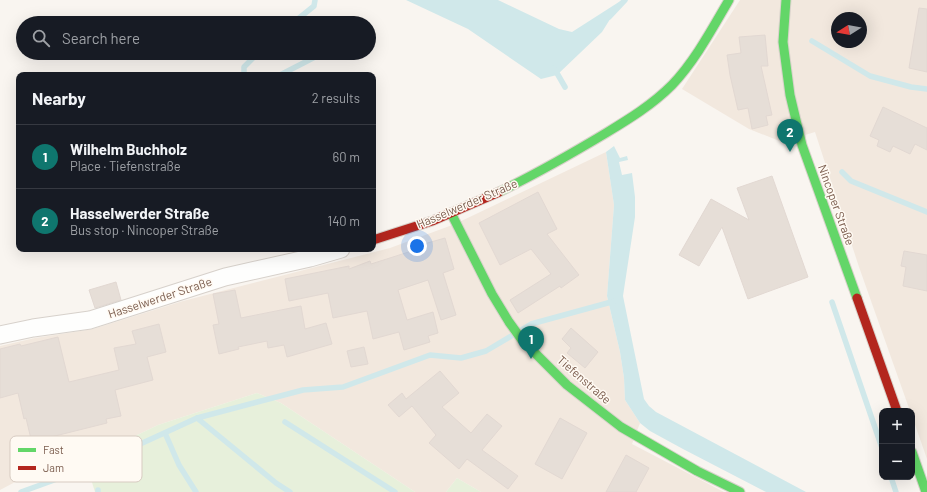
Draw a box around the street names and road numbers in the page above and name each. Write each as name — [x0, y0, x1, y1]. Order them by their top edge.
street label: Nincoper Straße — [816, 162, 858, 247]
street label: Hasselwerder Straße — [414, 175, 519, 231]
street label: Hasselwerder Straße — [106, 274, 213, 320]
street label: Tiefenstraße — [555, 352, 614, 406]

